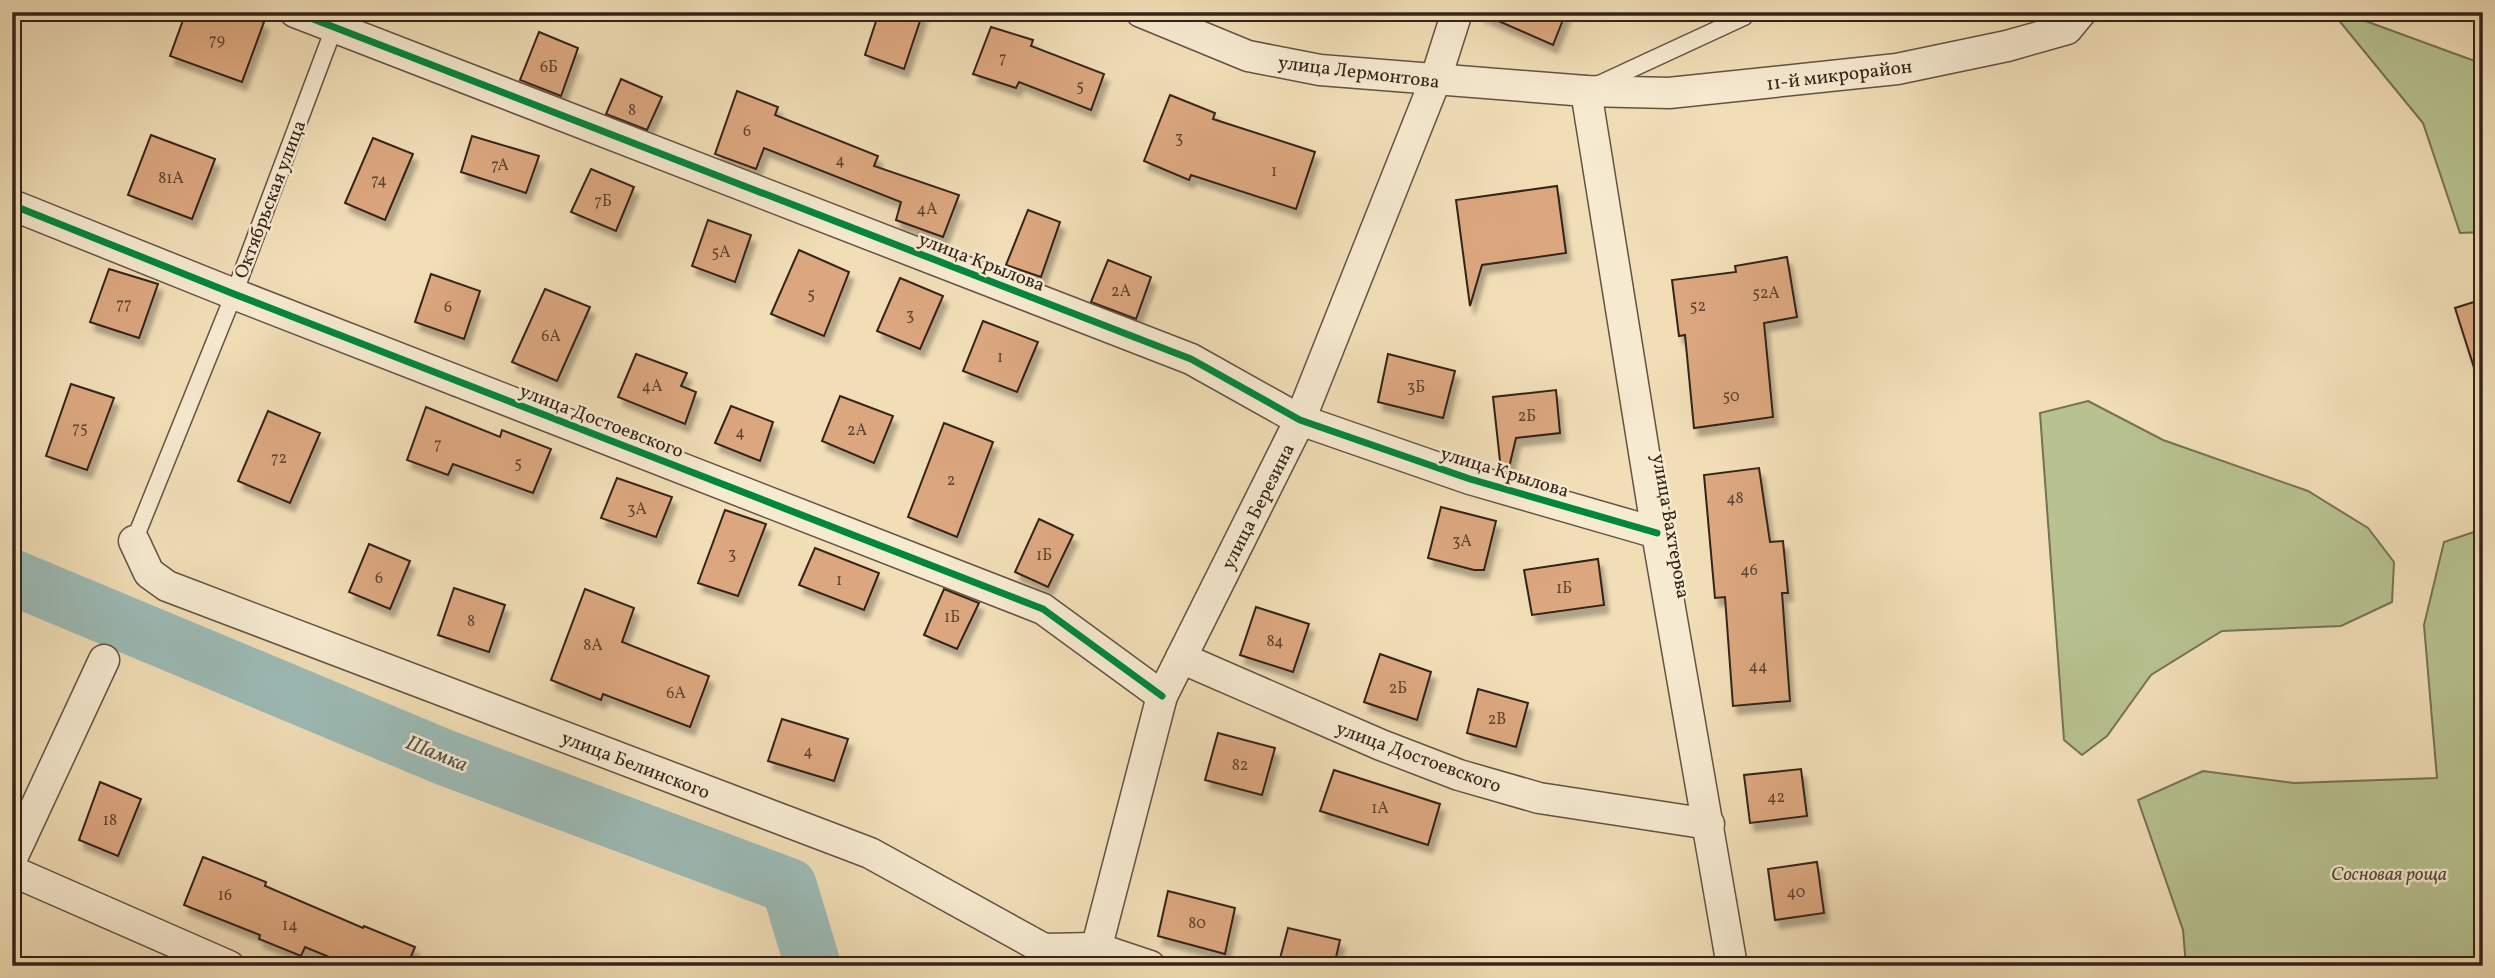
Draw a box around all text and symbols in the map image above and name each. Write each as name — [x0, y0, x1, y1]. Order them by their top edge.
house number: 79 — [209, 30, 225, 52]
house number: 7 — [999, 48, 1007, 70]
street label: улица Лермонтова — [1277, 50, 1441, 96]
street label: 11-й микрорайон — [1765, 54, 1914, 98]
house number: 6Б — [540, 57, 558, 79]
house number: 5 — [1076, 76, 1084, 98]
house number: 8 — [628, 100, 636, 122]
street label: Октябрьская улица — [229, 117, 313, 283]
house number: 6 — [743, 121, 751, 143]
house number: 3 — [1175, 128, 1183, 150]
house number: 4 — [835, 150, 845, 172]
house number: 7А — [491, 155, 509, 177]
house number: 1 — [1271, 161, 1277, 183]
house number: 81А — [158, 168, 184, 190]
house number: 74 — [371, 170, 387, 192]
house number: 7Б — [594, 191, 612, 213]
house number: 4А — [917, 199, 937, 221]
street label: улица Крылова — [914, 227, 1048, 299]
house number: 5А — [712, 242, 730, 264]
house number: 2А — [1111, 281, 1131, 303]
house number: 52А — [1752, 283, 1780, 305]
house number: 5 — [807, 284, 815, 306]
house number: 77 — [116, 294, 132, 316]
house number: 52 — [1690, 296, 1706, 318]
house number: 6 — [444, 297, 452, 319]
house number: 3 — [906, 305, 914, 327]
house number: 6А — [541, 326, 561, 348]
house number: 1 — [997, 347, 1003, 369]
house number: 4А — [642, 376, 662, 398]
house number: 3Б — [1407, 377, 1425, 399]
street label: улица Достоевского — [515, 379, 687, 465]
house number: 50 — [1723, 386, 1740, 408]
house number: 2Б — [1518, 406, 1536, 428]
house number: 75 — [72, 418, 88, 440]
house number: 2А — [847, 420, 867, 442]
house number: 4 — [735, 422, 745, 444]
house number: 7 — [434, 434, 442, 456]
street label: улица Березина — [1216, 439, 1302, 574]
street label: улица Крылова — [1437, 441, 1572, 505]
house number: 72 — [271, 448, 287, 470]
street label: улица Вахтерова — [1645, 452, 1696, 601]
house number: 5 — [514, 453, 522, 475]
house number: 2 — [947, 470, 955, 492]
house number: 48 — [1726, 488, 1744, 510]
house number: 3А — [627, 499, 647, 521]
house number: 3А — [1452, 531, 1472, 553]
house number: 3 — [728, 544, 736, 566]
house number: 1Б — [1036, 545, 1052, 567]
house number: 46 — [1740, 560, 1758, 582]
house number: 6 — [375, 568, 383, 590]
house number: 1 — [836, 570, 842, 592]
house number: 1Б — [1556, 578, 1572, 600]
house number: 1Б — [944, 607, 960, 629]
house number: 8 — [467, 611, 475, 633]
house number: 84 — [1266, 631, 1284, 653]
house number: 8А — [583, 635, 603, 657]
house number: 44 — [1748, 656, 1768, 678]
house number: 2Б — [1389, 678, 1407, 700]
house number: 6А — [666, 683, 686, 705]
house number: 2В — [1488, 709, 1506, 731]
street label: улица Достоевского — [1332, 716, 1505, 800]
street label: улица Белинского — [557, 725, 714, 806]
water label: Шамка — [401, 729, 472, 780]
house number: 4 — [803, 741, 813, 763]
house number: 82 — [1232, 755, 1248, 777]
house number: 42 — [1767, 787, 1785, 809]
house number: 1А — [1371, 798, 1389, 820]
house number: 18 — [103, 810, 117, 832]
park label: Сосновая роща — [2331, 862, 2447, 888]
house number: 40 — [1787, 882, 1805, 904]
house number: 16 — [218, 885, 232, 907]
house number: 80 — [1188, 913, 1206, 935]
house number: 14 — [282, 915, 298, 937]

